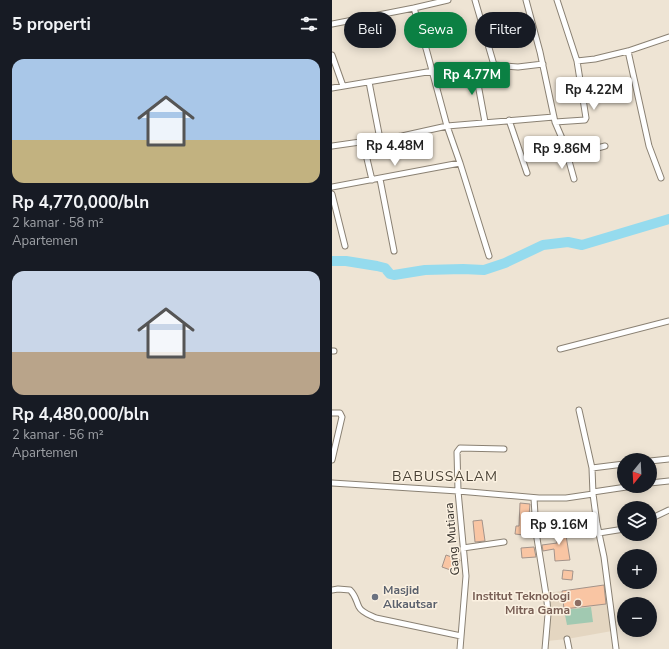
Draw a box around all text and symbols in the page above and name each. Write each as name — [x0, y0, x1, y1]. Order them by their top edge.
chip: Beli — [344, 12, 396, 48]
chip: Sewa — [404, 12, 467, 48]
chip: Filter — [475, 12, 536, 48]
text: 5 properti — [12, 13, 91, 36]
icon: filters — [298, 13, 320, 35]
pin: Rp 4.77M — [431, 62, 513, 96]
text: Rp 4.77M — [443, 66, 501, 84]
pin: Rp 4.22M — [553, 77, 635, 111]
text: Rp 4.22M — [565, 81, 623, 99]
icon: home — [130, 85, 202, 157]
pin: Rp 4.48M — [354, 133, 436, 167]
pin: Rp 9.86M — [521, 136, 603, 170]
text: Rp 4.48M — [366, 137, 424, 155]
text: Rp 9.86M — [533, 140, 591, 158]
text: Rp 4,770,000/bln — [12, 191, 149, 214]
text: 2 kamar · 58 m² — [12, 214, 104, 232]
text: Apartemen — [12, 232, 78, 250]
icon: home — [130, 297, 202, 369]
text: Rp 4,480,000/bln — [12, 403, 149, 426]
text: 2 kamar · 56 m² — [12, 426, 104, 444]
text: Apartemen — [12, 444, 78, 462]
north arrow — [617, 453, 657, 493]
map controls — [617, 453, 657, 637]
district label: BABUSSALAM — [392, 467, 498, 486]
button: layers — [617, 501, 657, 541]
street label: Gang Mutiara — [441, 502, 463, 576]
pin: Rp 9.16M — [518, 512, 600, 546]
text: Rp 9.16M — [530, 516, 588, 534]
button: + — [617, 549, 657, 589]
place label: Masjid Alkautsar — [383, 582, 438, 612]
place label: Institut Teknologi Mitra Gama — [472, 588, 570, 618]
marker: Masjid Alkautsar — [370, 592, 380, 602]
button: − — [617, 597, 657, 637]
marker: Institut Teknologi Mitra Gama — [573, 598, 583, 608]

